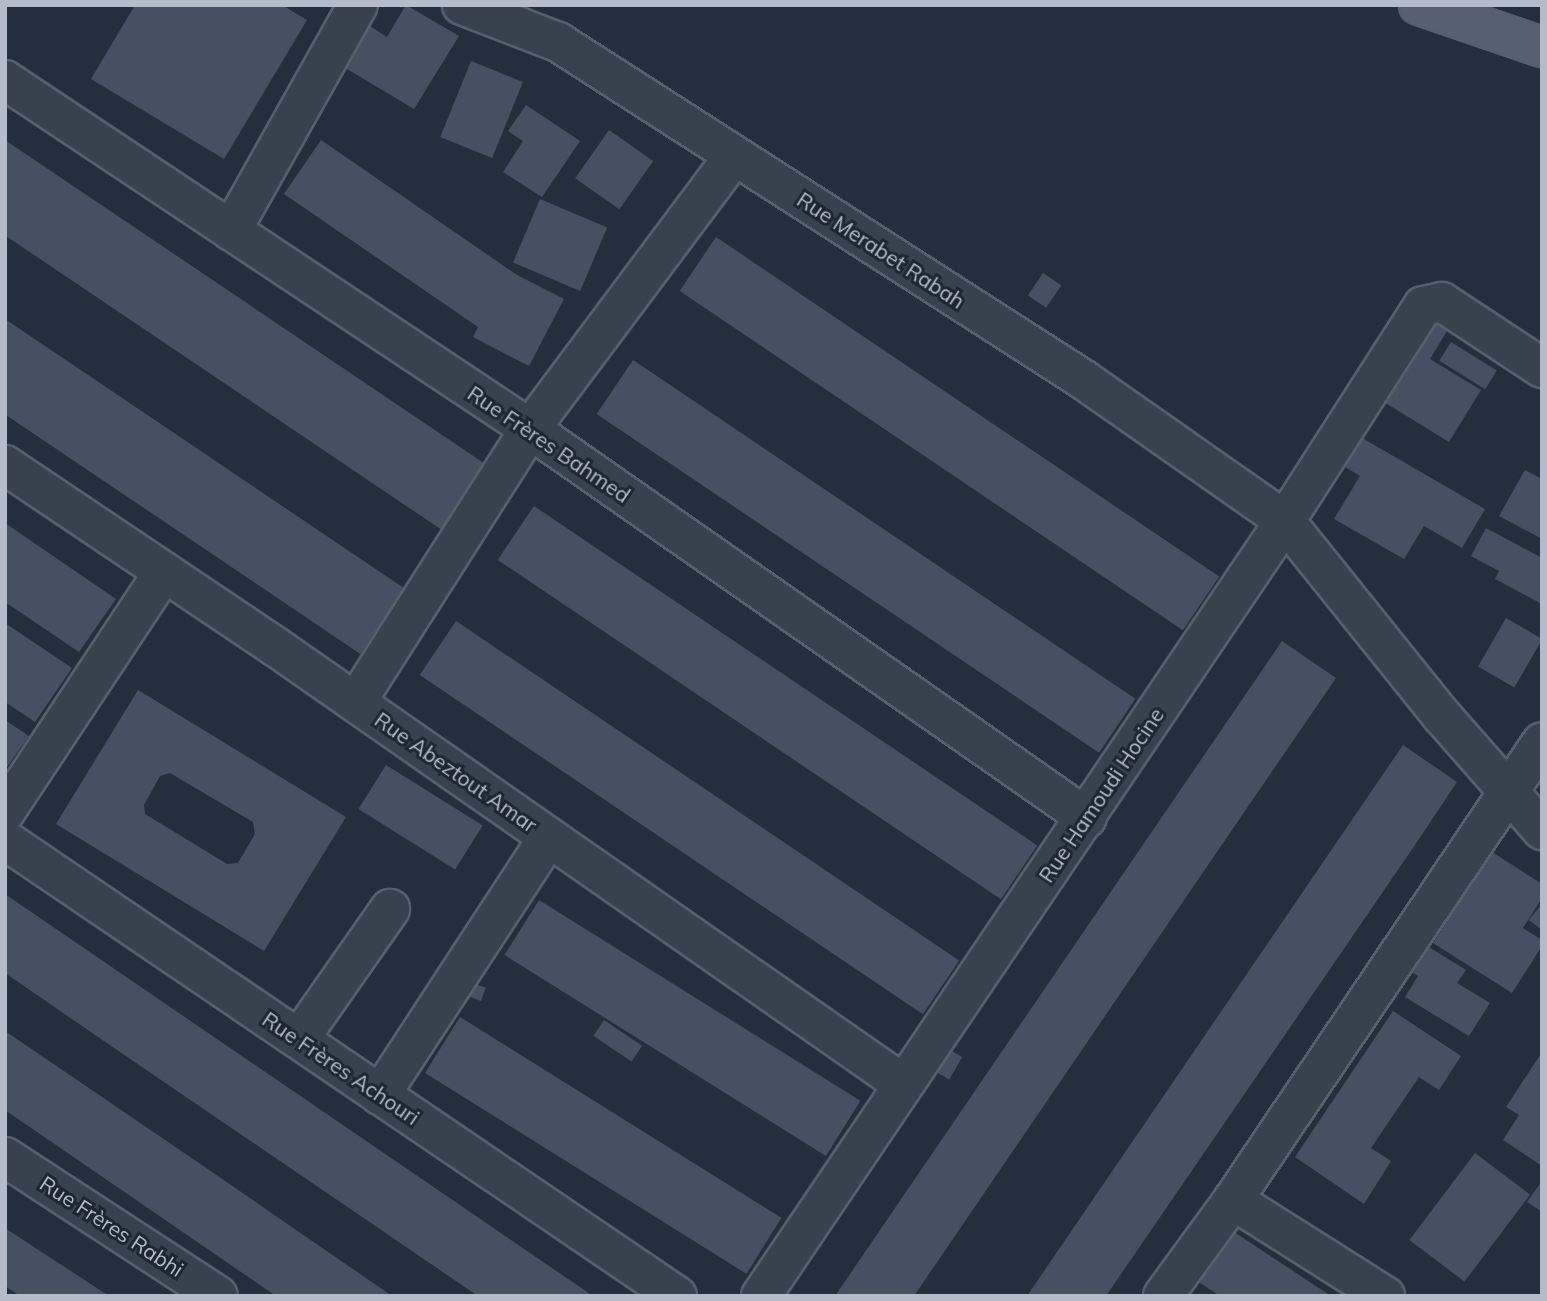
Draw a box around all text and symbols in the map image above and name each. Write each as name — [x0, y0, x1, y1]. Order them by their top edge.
street label: Rue Merabet Rabah — [793, 186, 969, 314]
street label: Rue Frères Bahmed — [463, 380, 635, 508]
street label: Rue Hamoudi Hocine — [1033, 703, 1169, 887]
street label: Rue Abeztout Amar — [370, 707, 542, 837]
street label: Rue Frères Achouri — [258, 1006, 424, 1130]
street label: Rue Frères Rabhi — [36, 1170, 188, 1282]

